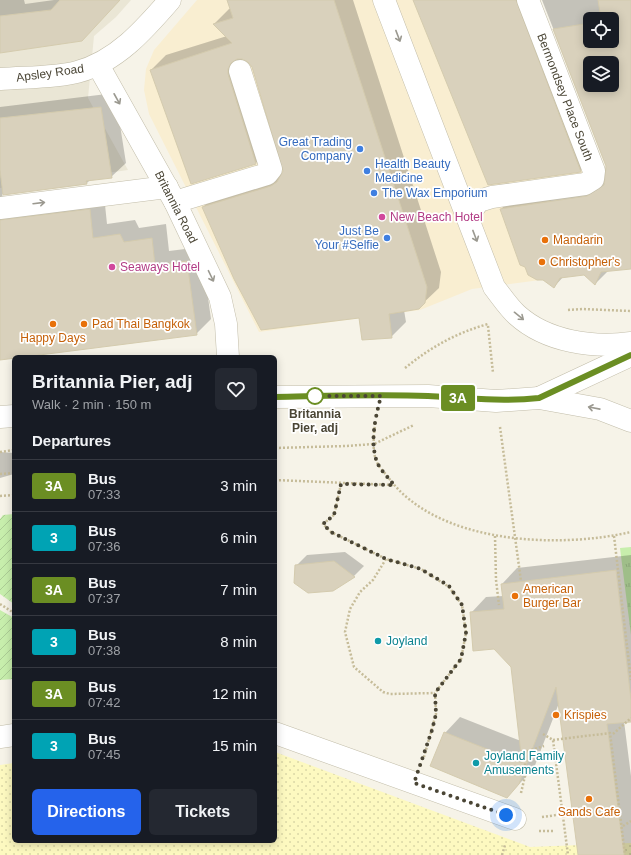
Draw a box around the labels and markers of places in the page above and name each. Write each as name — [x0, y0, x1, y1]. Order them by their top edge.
place label: Great Trading Company — [279, 135, 352, 163]
marker: Great Trading Company — [355, 144, 365, 154]
place label: Health Beauty Medicine — [375, 157, 450, 185]
marker: Health Beauty Medicine — [362, 166, 372, 176]
place label: The Wax Emporium — [382, 186, 488, 200]
marker: The Wax Emporium — [369, 188, 379, 198]
place label: New Beach Hotel — [390, 210, 483, 224]
marker: New Beach Hotel — [377, 212, 387, 222]
place label: Just Be Your #Selfie — [315, 224, 379, 252]
marker: Just Be Your #Selfie — [382, 233, 392, 243]
place label: Mandarin — [553, 233, 603, 247]
marker: Mandarin — [540, 235, 550, 245]
place label: Christopher's — [550, 255, 620, 269]
marker: Christopher's — [537, 257, 547, 267]
place label: Seaways Hotel — [120, 260, 200, 274]
marker: Seaways Hotel — [107, 262, 117, 272]
place label: Pad Thai Bangkok — [92, 317, 191, 331]
marker: Happy Days — [48, 319, 58, 329]
marker: Pad Thai Bangkok — [79, 319, 89, 329]
place label: Happy Days — [20, 331, 86, 345]
marker: Britannia Pier, adj — [306, 387, 324, 405]
place label: Britannia Pier, adj — [289, 407, 341, 435]
place label: American Burger Bar — [523, 582, 581, 610]
marker: American Burger Bar — [510, 591, 520, 601]
place label: Joyland — [386, 634, 427, 648]
marker: Joyland — [373, 636, 383, 646]
place label: Krispies — [564, 708, 607, 722]
marker: Krispies — [551, 710, 561, 720]
place label: Joyland Family Amusements — [484, 749, 564, 777]
marker: Joyland Family Amusements — [471, 758, 481, 768]
marker: Sands Cafe — [584, 794, 594, 804]
place label: Sands Cafe — [558, 805, 621, 819]

